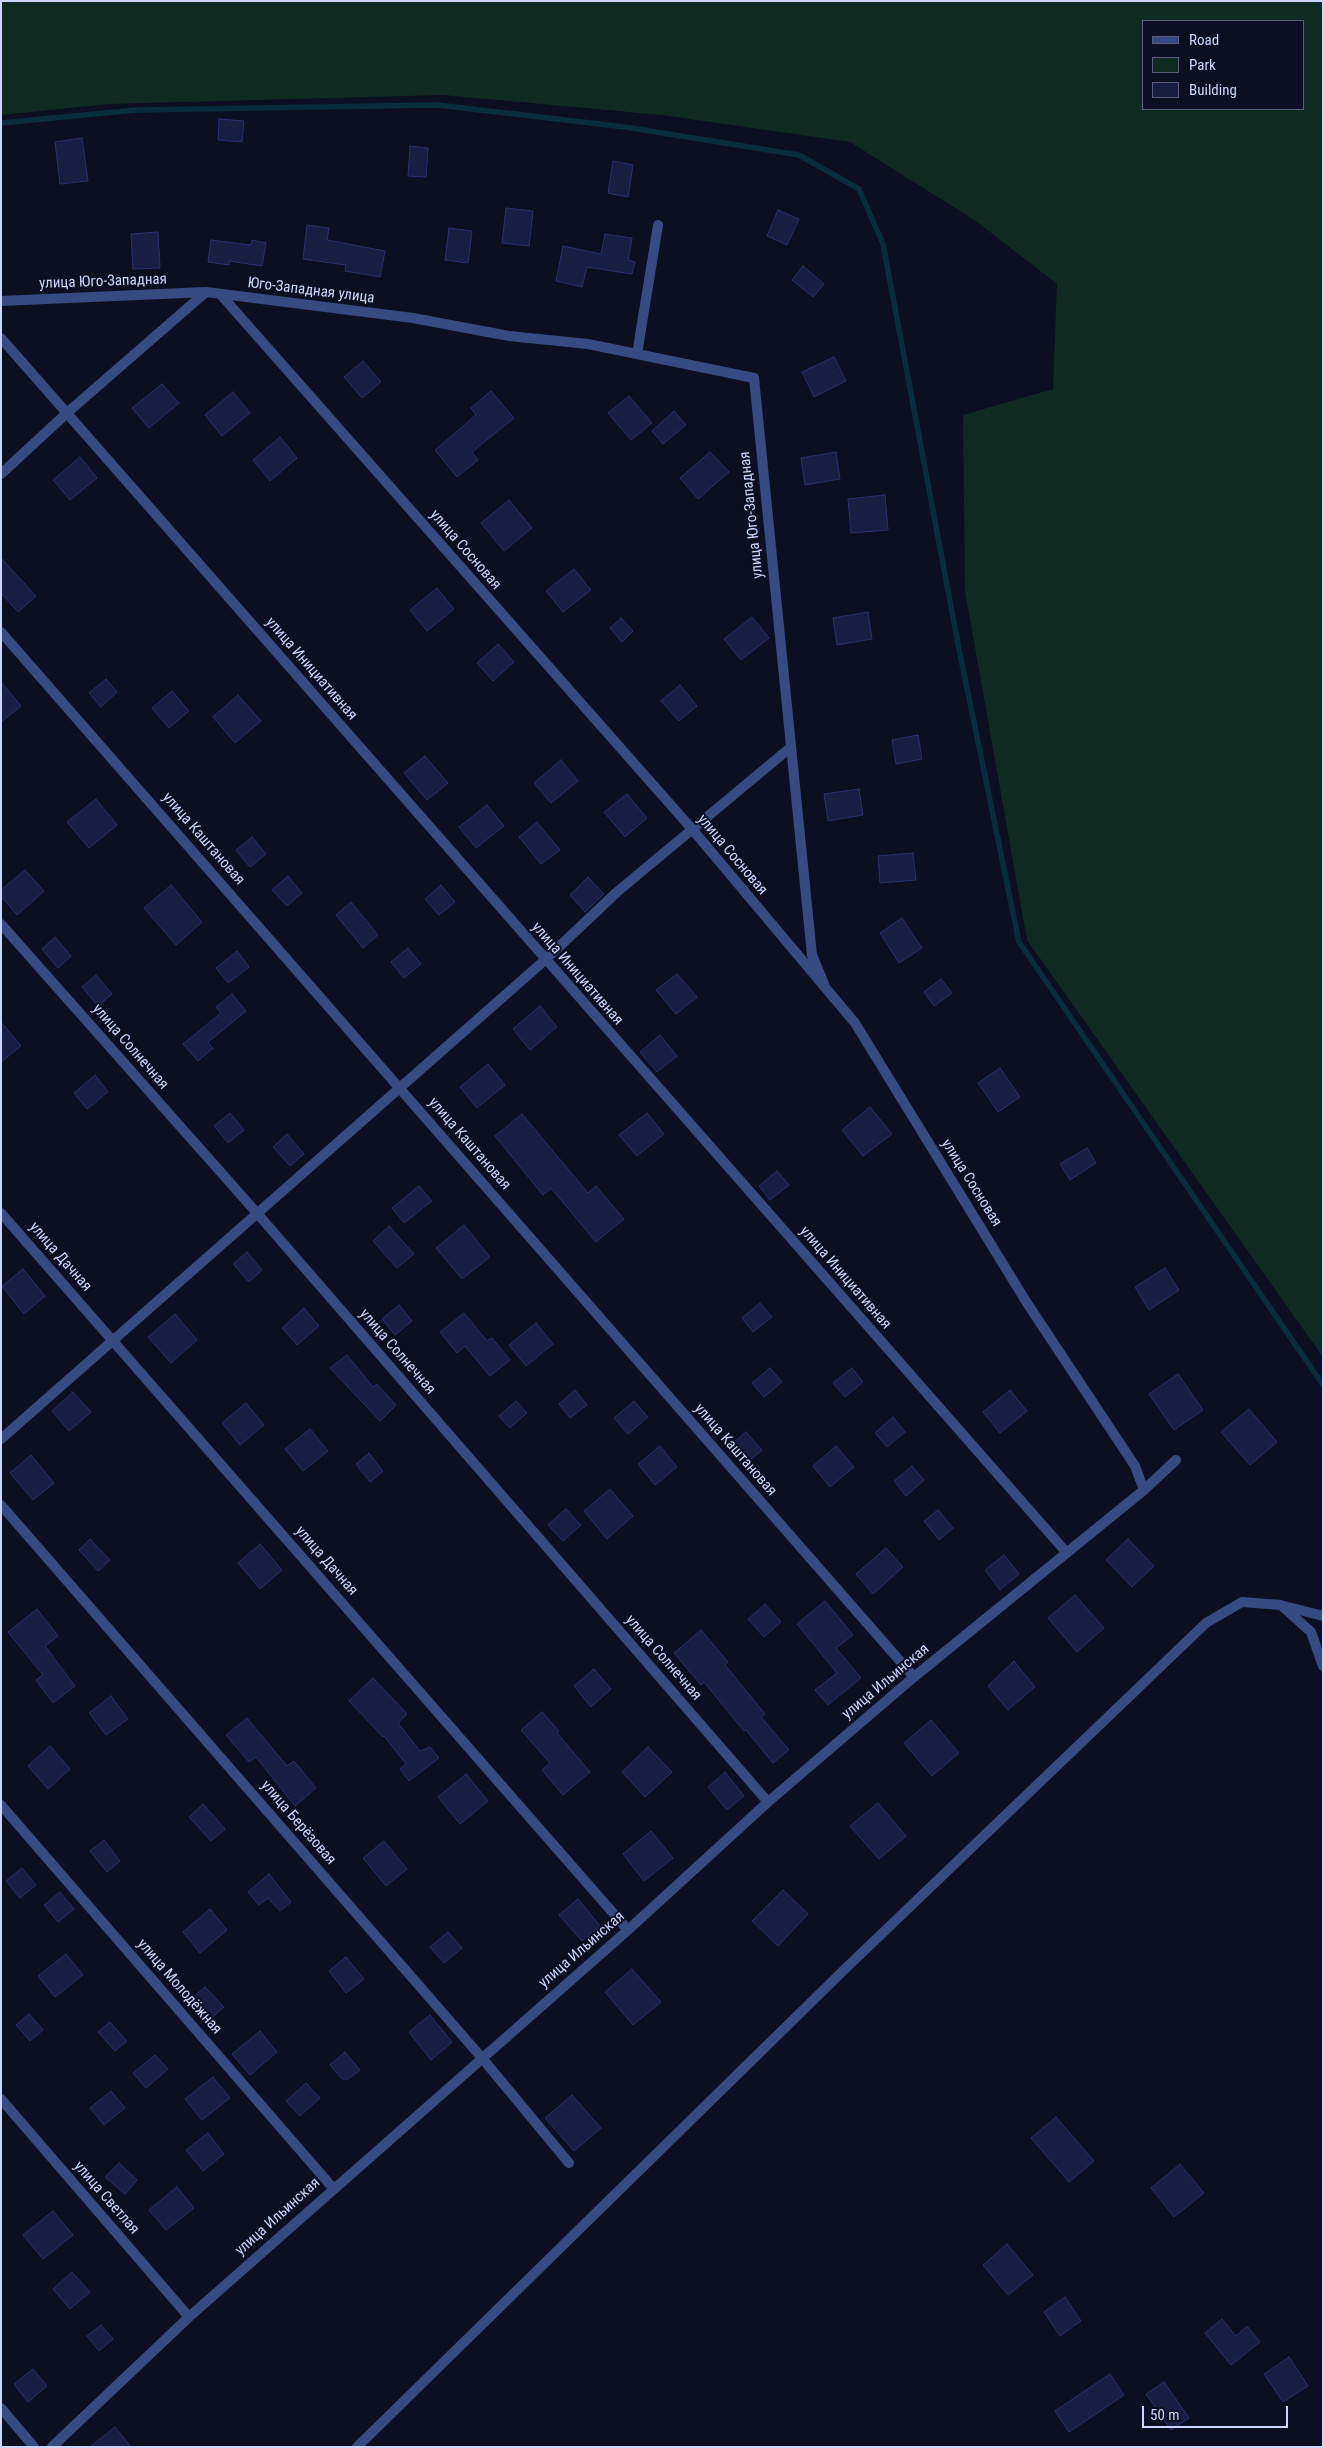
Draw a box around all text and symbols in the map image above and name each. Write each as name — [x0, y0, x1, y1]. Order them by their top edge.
legend — [1142, 20, 1304, 110]
text: Road — [1189, 31, 1219, 49]
text: Park — [1189, 56, 1216, 74]
text: Building — [1189, 81, 1237, 99]
street label: улица Юго-Западная — [39, 271, 167, 293]
street label: Юго-Западная улица — [246, 274, 376, 308]
street label: улица Юго-Западная — [736, 451, 768, 579]
street label: улица Сосновая — [425, 506, 505, 594]
street label: улица Инициативная — [261, 614, 361, 724]
street label: улица Каштановая — [158, 789, 248, 889]
street label: улица Сосновая — [693, 811, 771, 899]
street label: улица Инициативная — [527, 919, 627, 1029]
street label: улица Солнечная — [88, 1001, 172, 1093]
street label: улица Каштановая — [424, 1094, 514, 1194]
street label: улица Сосновая — [937, 1136, 1005, 1230]
street label: улица Дачная — [25, 1219, 95, 1295]
street label: улица Инициативная — [795, 1223, 895, 1333]
street label: улица Солнечная — [355, 1306, 439, 1398]
street label: улица Каштановая — [690, 1400, 780, 1500]
street label: улица Дачная — [291, 1523, 361, 1599]
street label: улица Солнечная — [621, 1612, 705, 1704]
street label: улица Ильинская — [839, 1640, 933, 1724]
street label: улица Берёзовая — [257, 1777, 339, 1869]
street label: улица Ильинская — [535, 1908, 629, 1992]
street label: улица Молодёжная — [133, 1936, 225, 2038]
street label: улица Светлая — [69, 2158, 143, 2238]
street label: улица Ильинская — [232, 2174, 324, 2260]
scale bar — [1144, 2396, 1290, 2428]
text: 50 m — [1150, 2406, 1180, 2424]

